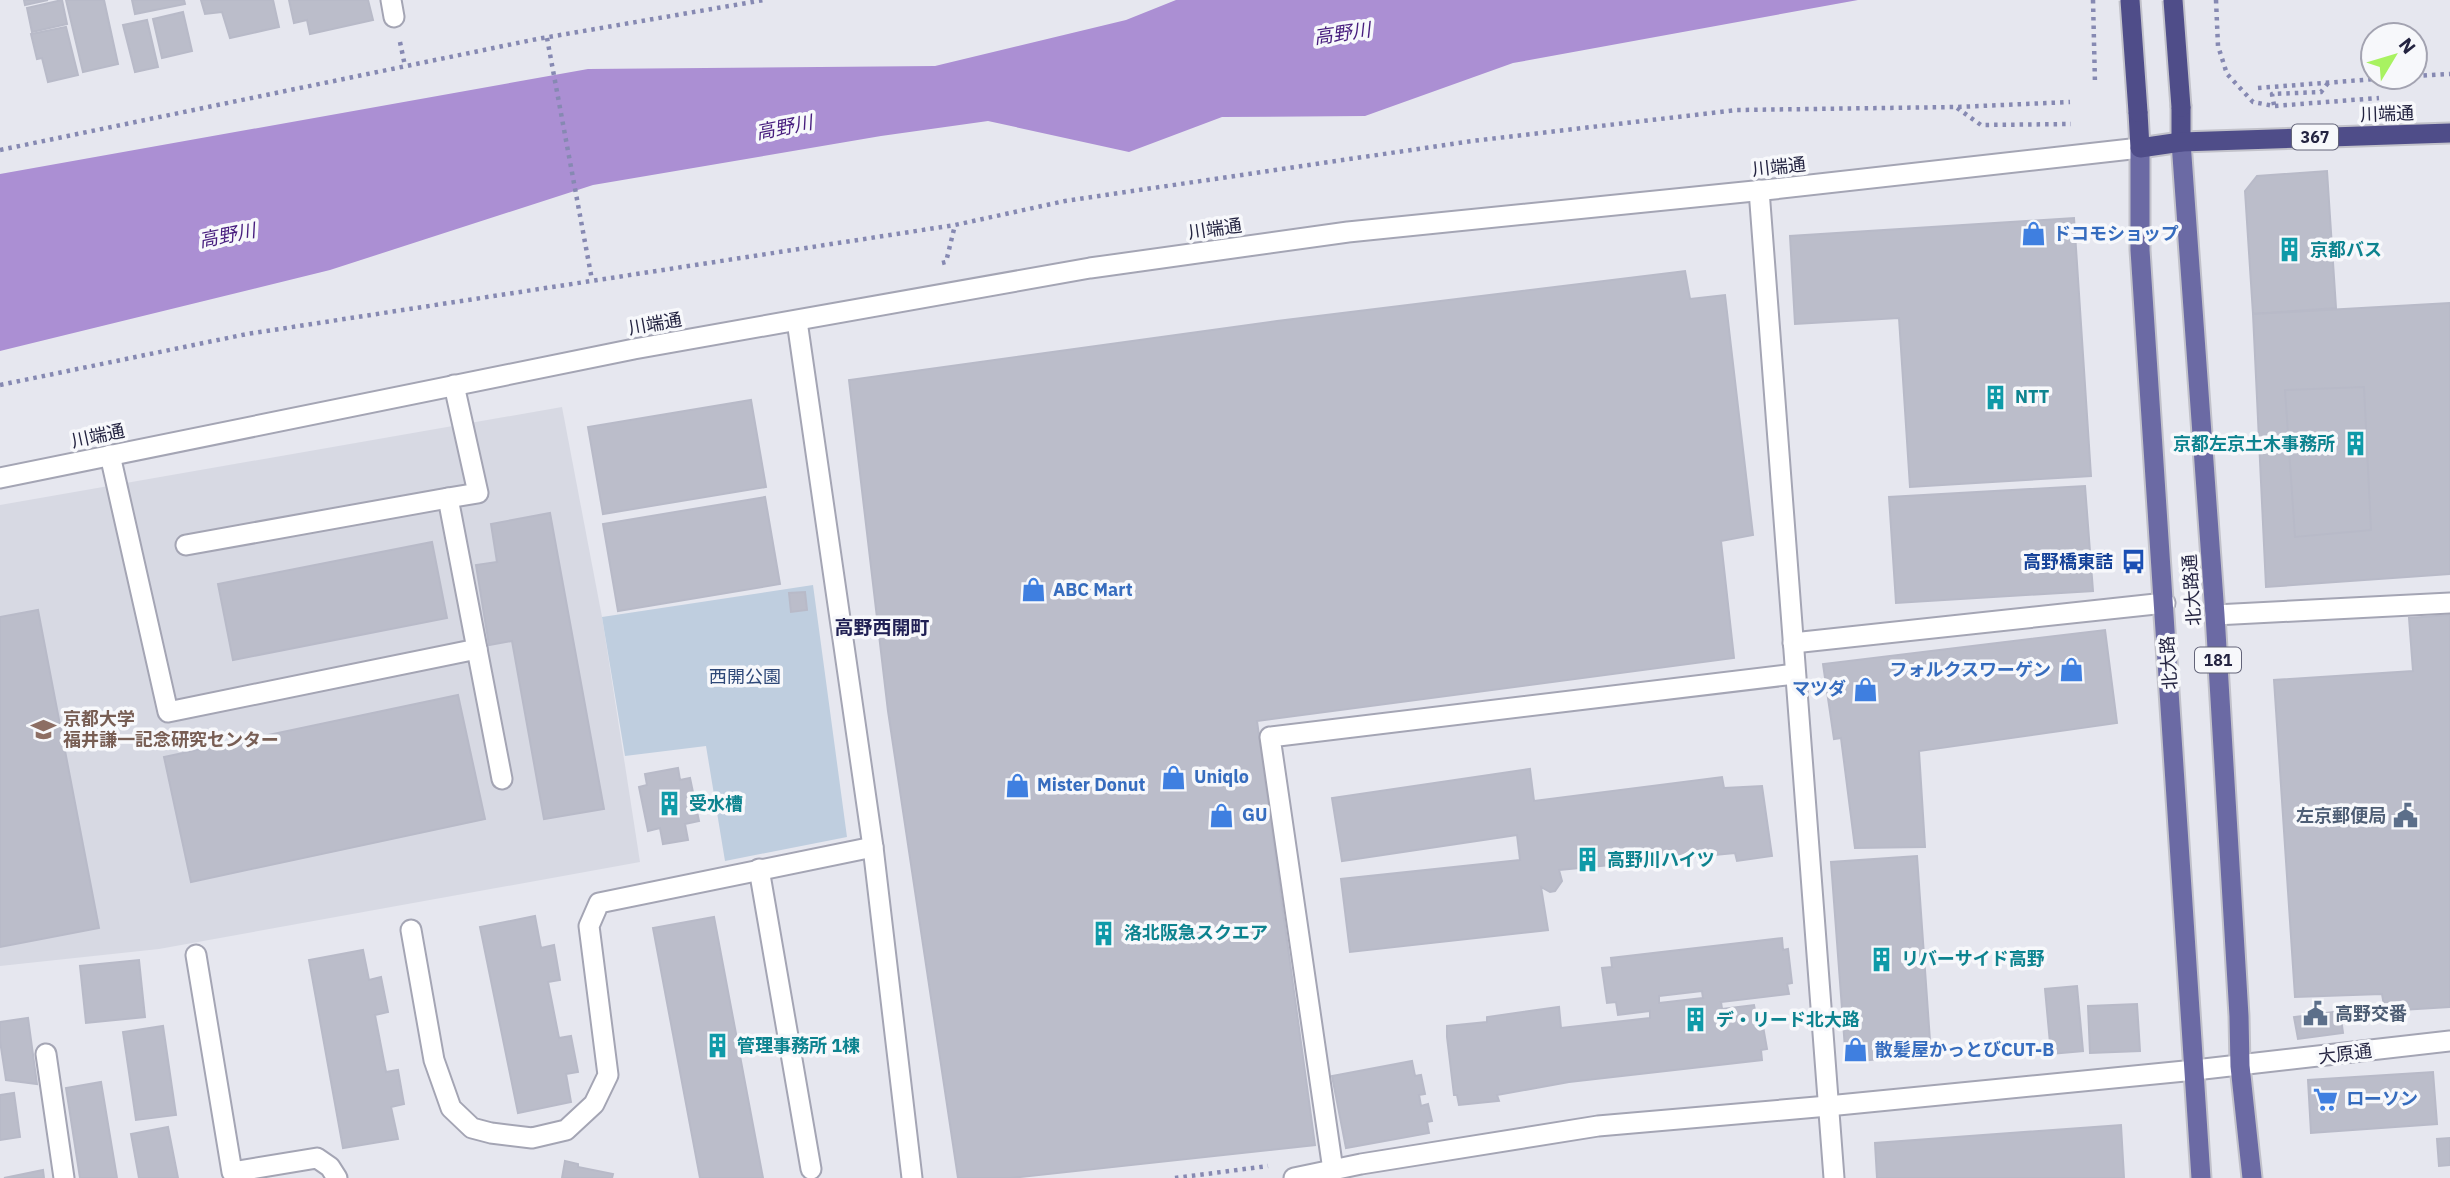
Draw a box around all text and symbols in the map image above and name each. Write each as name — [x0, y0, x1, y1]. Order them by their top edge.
water label: 高野川 — [1312, 17, 1374, 49]
north arrow — [2359, 21, 2429, 91]
text: N — [2394, 33, 2421, 58]
street label: 川端通 — [2360, 101, 2414, 126]
water label: 高野川 — [754, 109, 816, 144]
road number: 367 — [2292, 125, 2338, 150]
street label: 川端通 — [1751, 152, 1807, 181]
street label: 川端通 — [1187, 213, 1243, 244]
water label: 高野川 — [197, 217, 259, 252]
shop icon: ドコモショップ — [2019, 220, 2047, 248]
place label: ドコモショップ — [2053, 222, 2179, 245]
building icon: 京都バス — [2276, 236, 2304, 264]
place label: 京都バス — [2310, 238, 2382, 261]
street label: 川端通 — [626, 307, 683, 340]
building icon: NTT — [1981, 383, 2009, 411]
place label: NTT — [2015, 385, 2050, 408]
street label: 川端通 — [69, 419, 127, 452]
building icon: 京都左京土木事務所 — [2341, 430, 2369, 458]
place label: 京都左京土木事務所 — [2173, 432, 2335, 455]
bus stop icon: 高野橋東詰 — [2119, 548, 2147, 576]
place label: 高野橋東詰 — [2023, 550, 2113, 573]
street label: 北大路通 — [2178, 553, 2205, 627]
shop icon: ABC Mart — [1019, 576, 1047, 604]
place label: ABC Mart — [1053, 578, 1133, 601]
district label: 高野西開町 — [834, 615, 930, 639]
street label: 北大路 — [2155, 635, 2182, 691]
road number: 181 — [2195, 648, 2241, 673]
shop icon: フォルクスワーゲン — [2057, 656, 2085, 684]
place label: フォルクスワーゲン — [1890, 658, 2051, 681]
park label: 西開公園 — [709, 665, 781, 688]
shop icon: マツダ — [1852, 675, 1880, 703]
place label: マツダ — [1792, 677, 1846, 700]
place label: 京都大学 福井謙一記念研究センター — [63, 707, 279, 751]
school or university icon: 京都大学 福井謙一記念研究センター — [29, 715, 57, 743]
shop icon: Uniqlo — [1160, 763, 1188, 791]
place label: Uniqlo — [1194, 765, 1249, 788]
shop icon: Mister Donut — [1003, 771, 1031, 799]
place label: Mister Donut — [1037, 773, 1145, 796]
building icon: 受水槽 — [655, 790, 683, 818]
place label: 受水槽 — [689, 792, 743, 815]
shop icon: GU — [1208, 801, 1236, 829]
public building icon: 左京郵便局 — [2392, 802, 2420, 830]
place label: GU — [1242, 803, 1267, 826]
place label: 左京郵便局 — [2296, 804, 2386, 827]
building icon: 高野川ハイツ — [1573, 846, 1601, 874]
place label: 高野川ハイツ — [1607, 848, 1715, 871]
building icon: 洛北阪急スクエア — [1090, 919, 1118, 947]
place label: 洛北阪急スクエア — [1124, 921, 1268, 944]
building icon: リバーサイド高野 — [1867, 945, 1895, 973]
place label: リバーサイド高野 — [1901, 947, 2045, 970]
public building icon: 高野交番 — [2301, 1000, 2329, 1028]
place label: 高野交番 — [2335, 1002, 2407, 1025]
building icon: デ・リード北大路 — [1682, 1006, 1710, 1034]
place label: デ・リード北大路 — [1716, 1008, 1860, 1031]
building icon: 管理事務所 1棟 — [703, 1032, 731, 1060]
place label: 管理事務所 1棟 — [737, 1034, 860, 1057]
shop icon: 散髪屋かっとびCUT-B — [1841, 1036, 1869, 1064]
place label: 散髪屋かっとびCUT-B — [1875, 1038, 2054, 1061]
street label: 大原通 — [2317, 1039, 2373, 1068]
supermarket icon: ローソン — [2312, 1085, 2340, 1113]
place label: ローソン — [2346, 1087, 2418, 1110]

